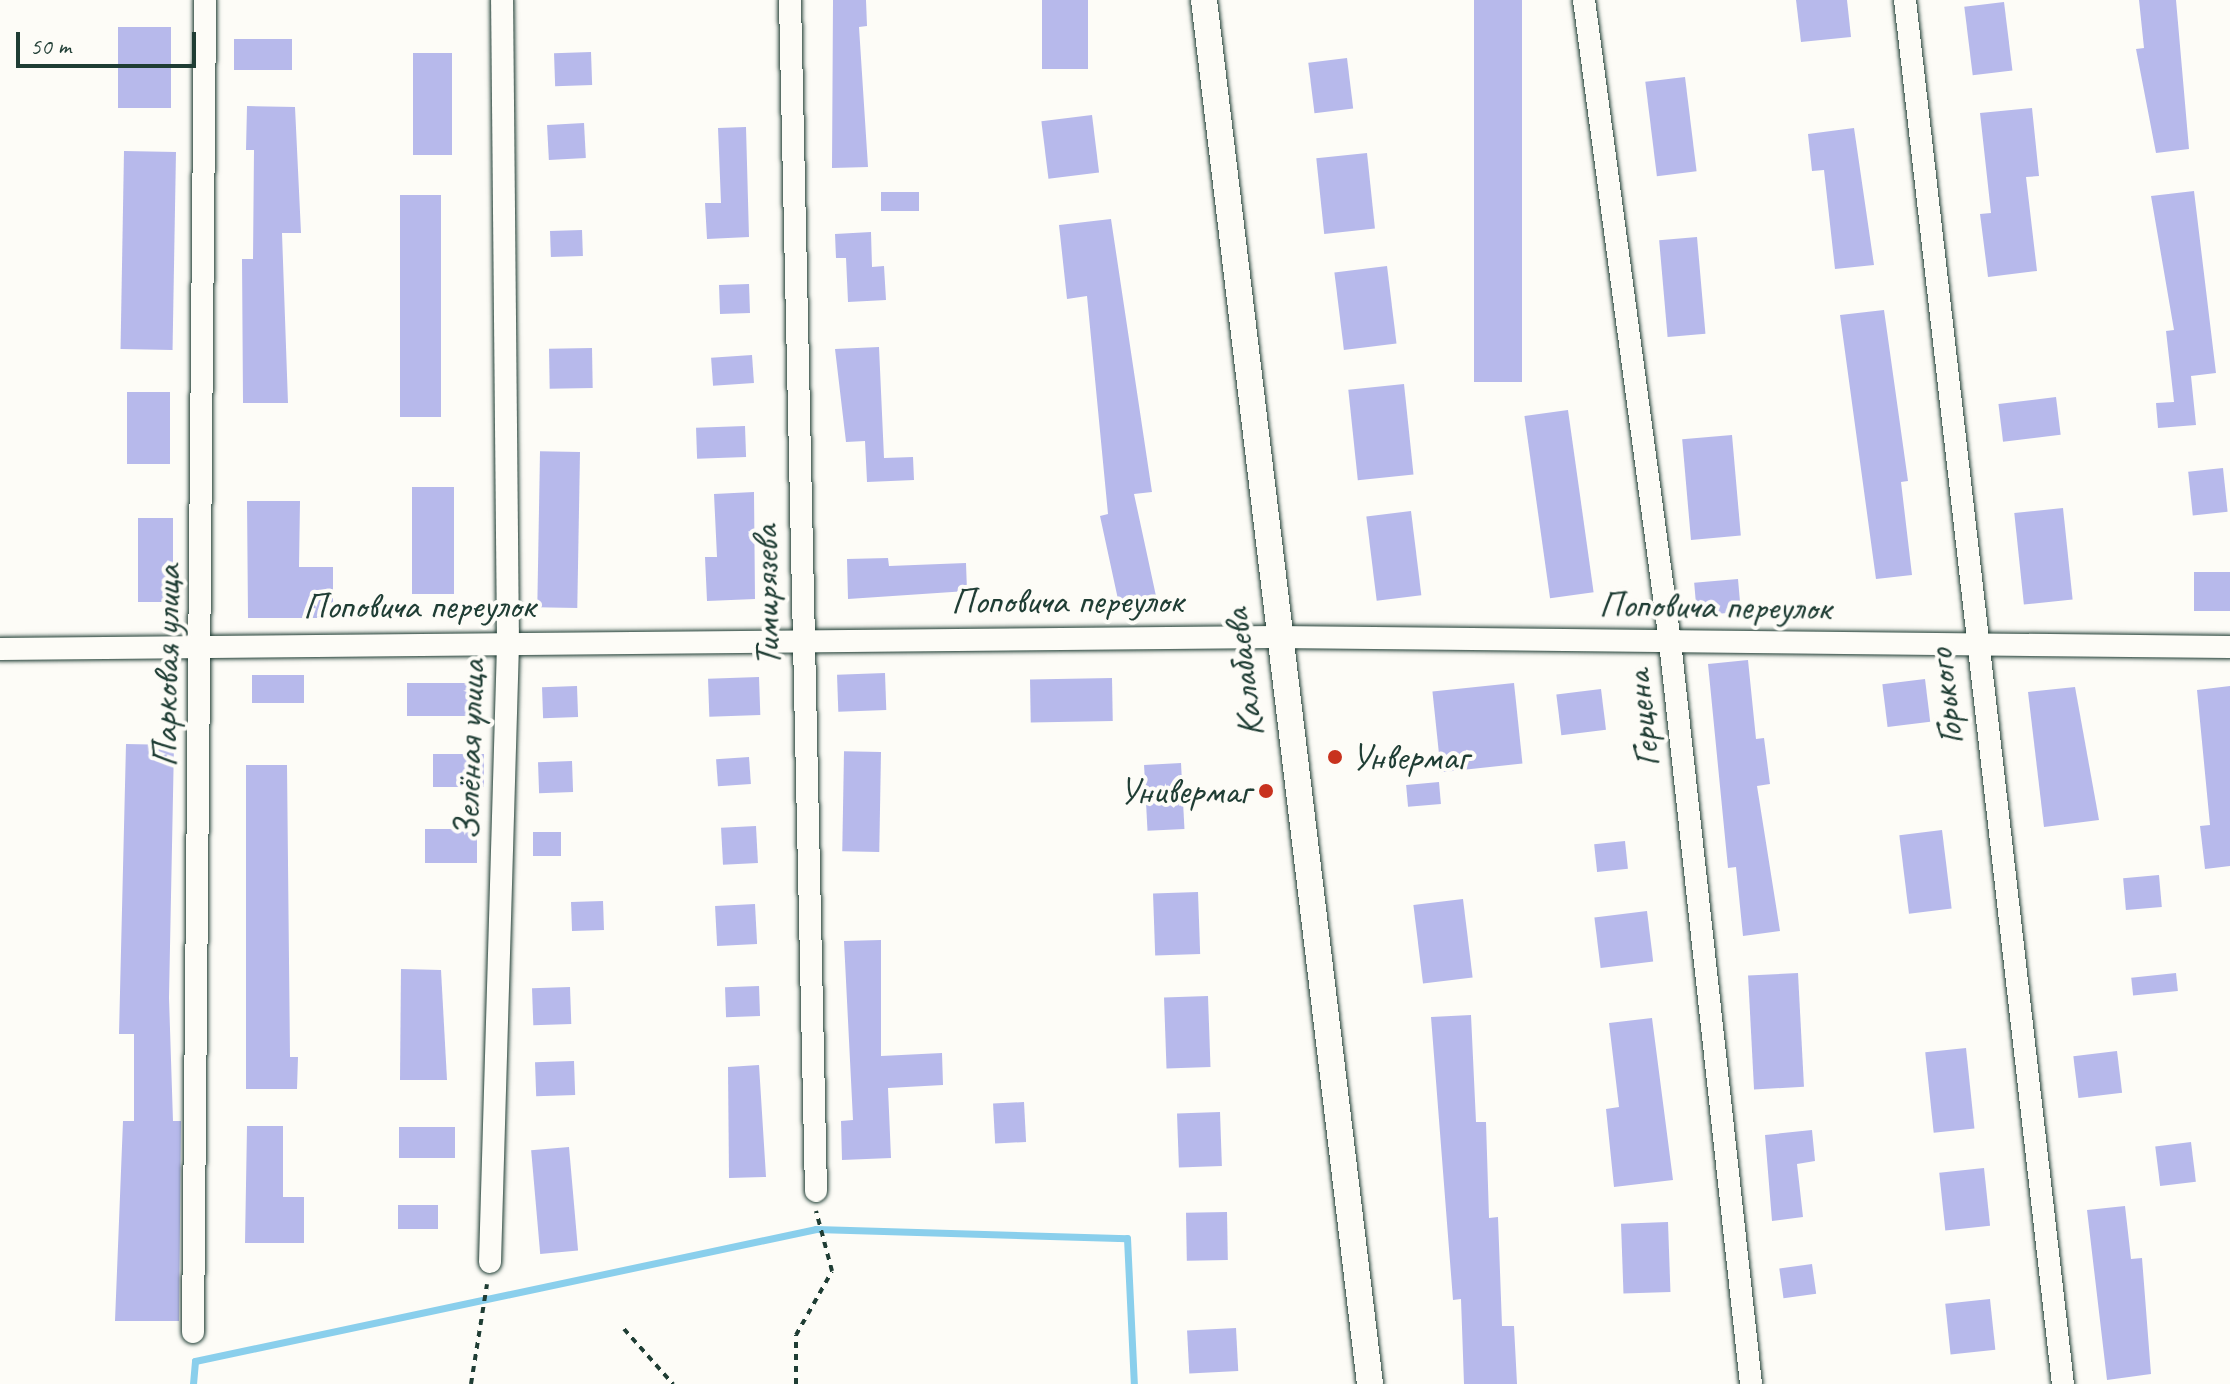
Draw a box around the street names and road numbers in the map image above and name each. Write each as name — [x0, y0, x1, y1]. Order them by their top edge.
street label: Тимирязева — [742, 525, 790, 667]
street label: Парковая улица — [141, 563, 191, 769]
street label: Поповича переулок — [951, 578, 1183, 624]
street label: Поповича переулок — [1599, 581, 1831, 631]
street label: Поповича переулок — [303, 583, 535, 629]
street label: Калабаева — [1213, 606, 1273, 740]
street label: Горького — [1916, 646, 1974, 748]
street label: Зелёная улица — [443, 657, 495, 843]
street label: Герцена — [1614, 668, 1670, 770]

